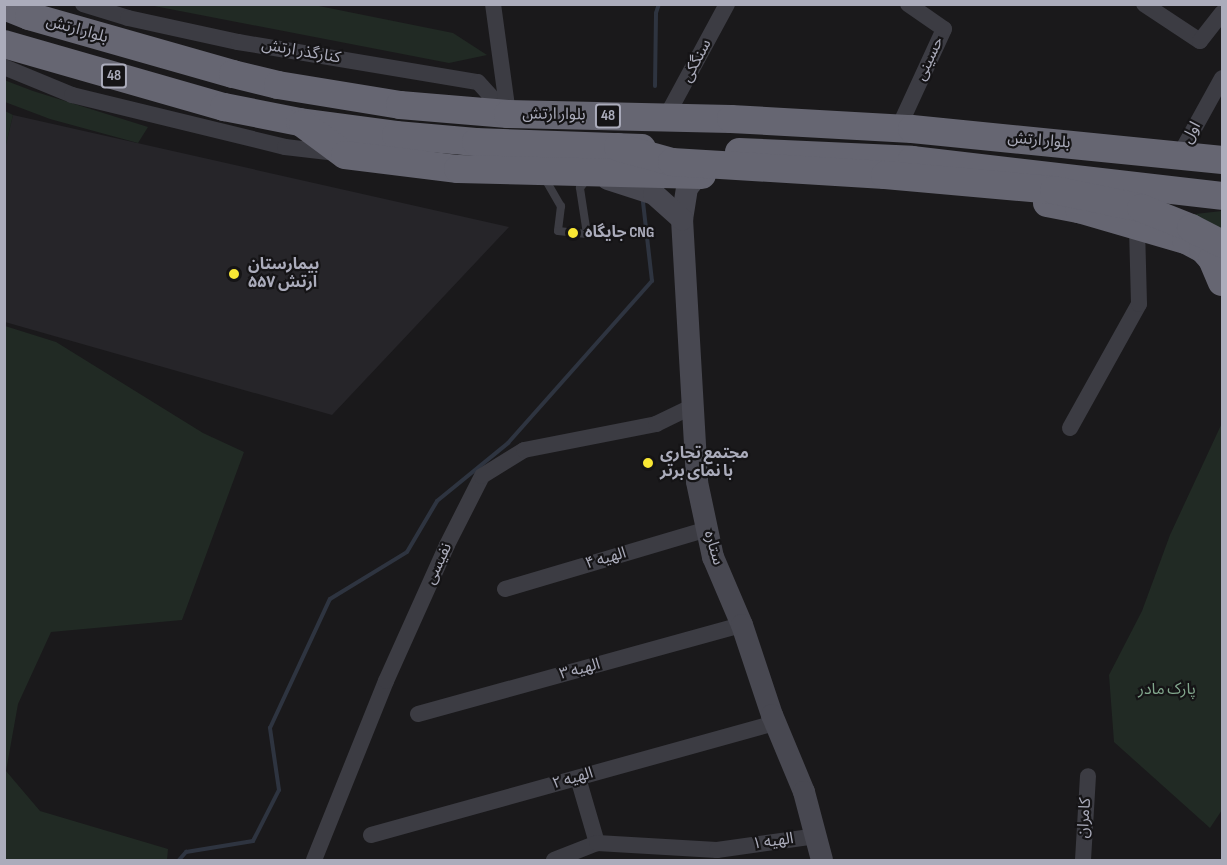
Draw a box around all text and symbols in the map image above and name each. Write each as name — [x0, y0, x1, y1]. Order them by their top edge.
street label: بلوار ارتش — [44, 12, 110, 48]
street label: حسینی — [912, 34, 948, 84]
street label: کنارگذر ارتش — [260, 36, 342, 68]
street label: سنگکی — [678, 36, 716, 86]
road number: 48 — [100, 64, 128, 88]
road number: 48 — [594, 104, 622, 128]
street label: بلوار ارتش — [522, 105, 586, 125]
street label: اول — [1178, 119, 1206, 147]
street label: بلوار ارتش — [1007, 129, 1071, 153]
place label: جایگاه CNG — [585, 223, 654, 243]
marker: جایگاه CNG — [566, 226, 580, 240]
place label: بیمارستان ۵۵۷ ارتش — [248, 255, 319, 293]
marker: بیمارستان ۵۵۷ ارتش — [225, 265, 243, 283]
place label: مجتمع تجاری با نمای برتر — [660, 444, 749, 482]
marker: مجتمع تجاری با نمای برتر — [641, 456, 655, 470]
street label: ستاره — [699, 529, 727, 567]
street label: نفیسی — [421, 540, 457, 588]
street label: الهیه ۴ — [583, 544, 629, 574]
street label: الهیه ۳ — [557, 655, 603, 685]
park label: پارک مادر — [1138, 680, 1196, 700]
street label: الهیه ۲ — [550, 764, 596, 794]
street label: کامران — [1074, 797, 1096, 839]
street label: الهیه ۱ — [751, 830, 795, 854]

